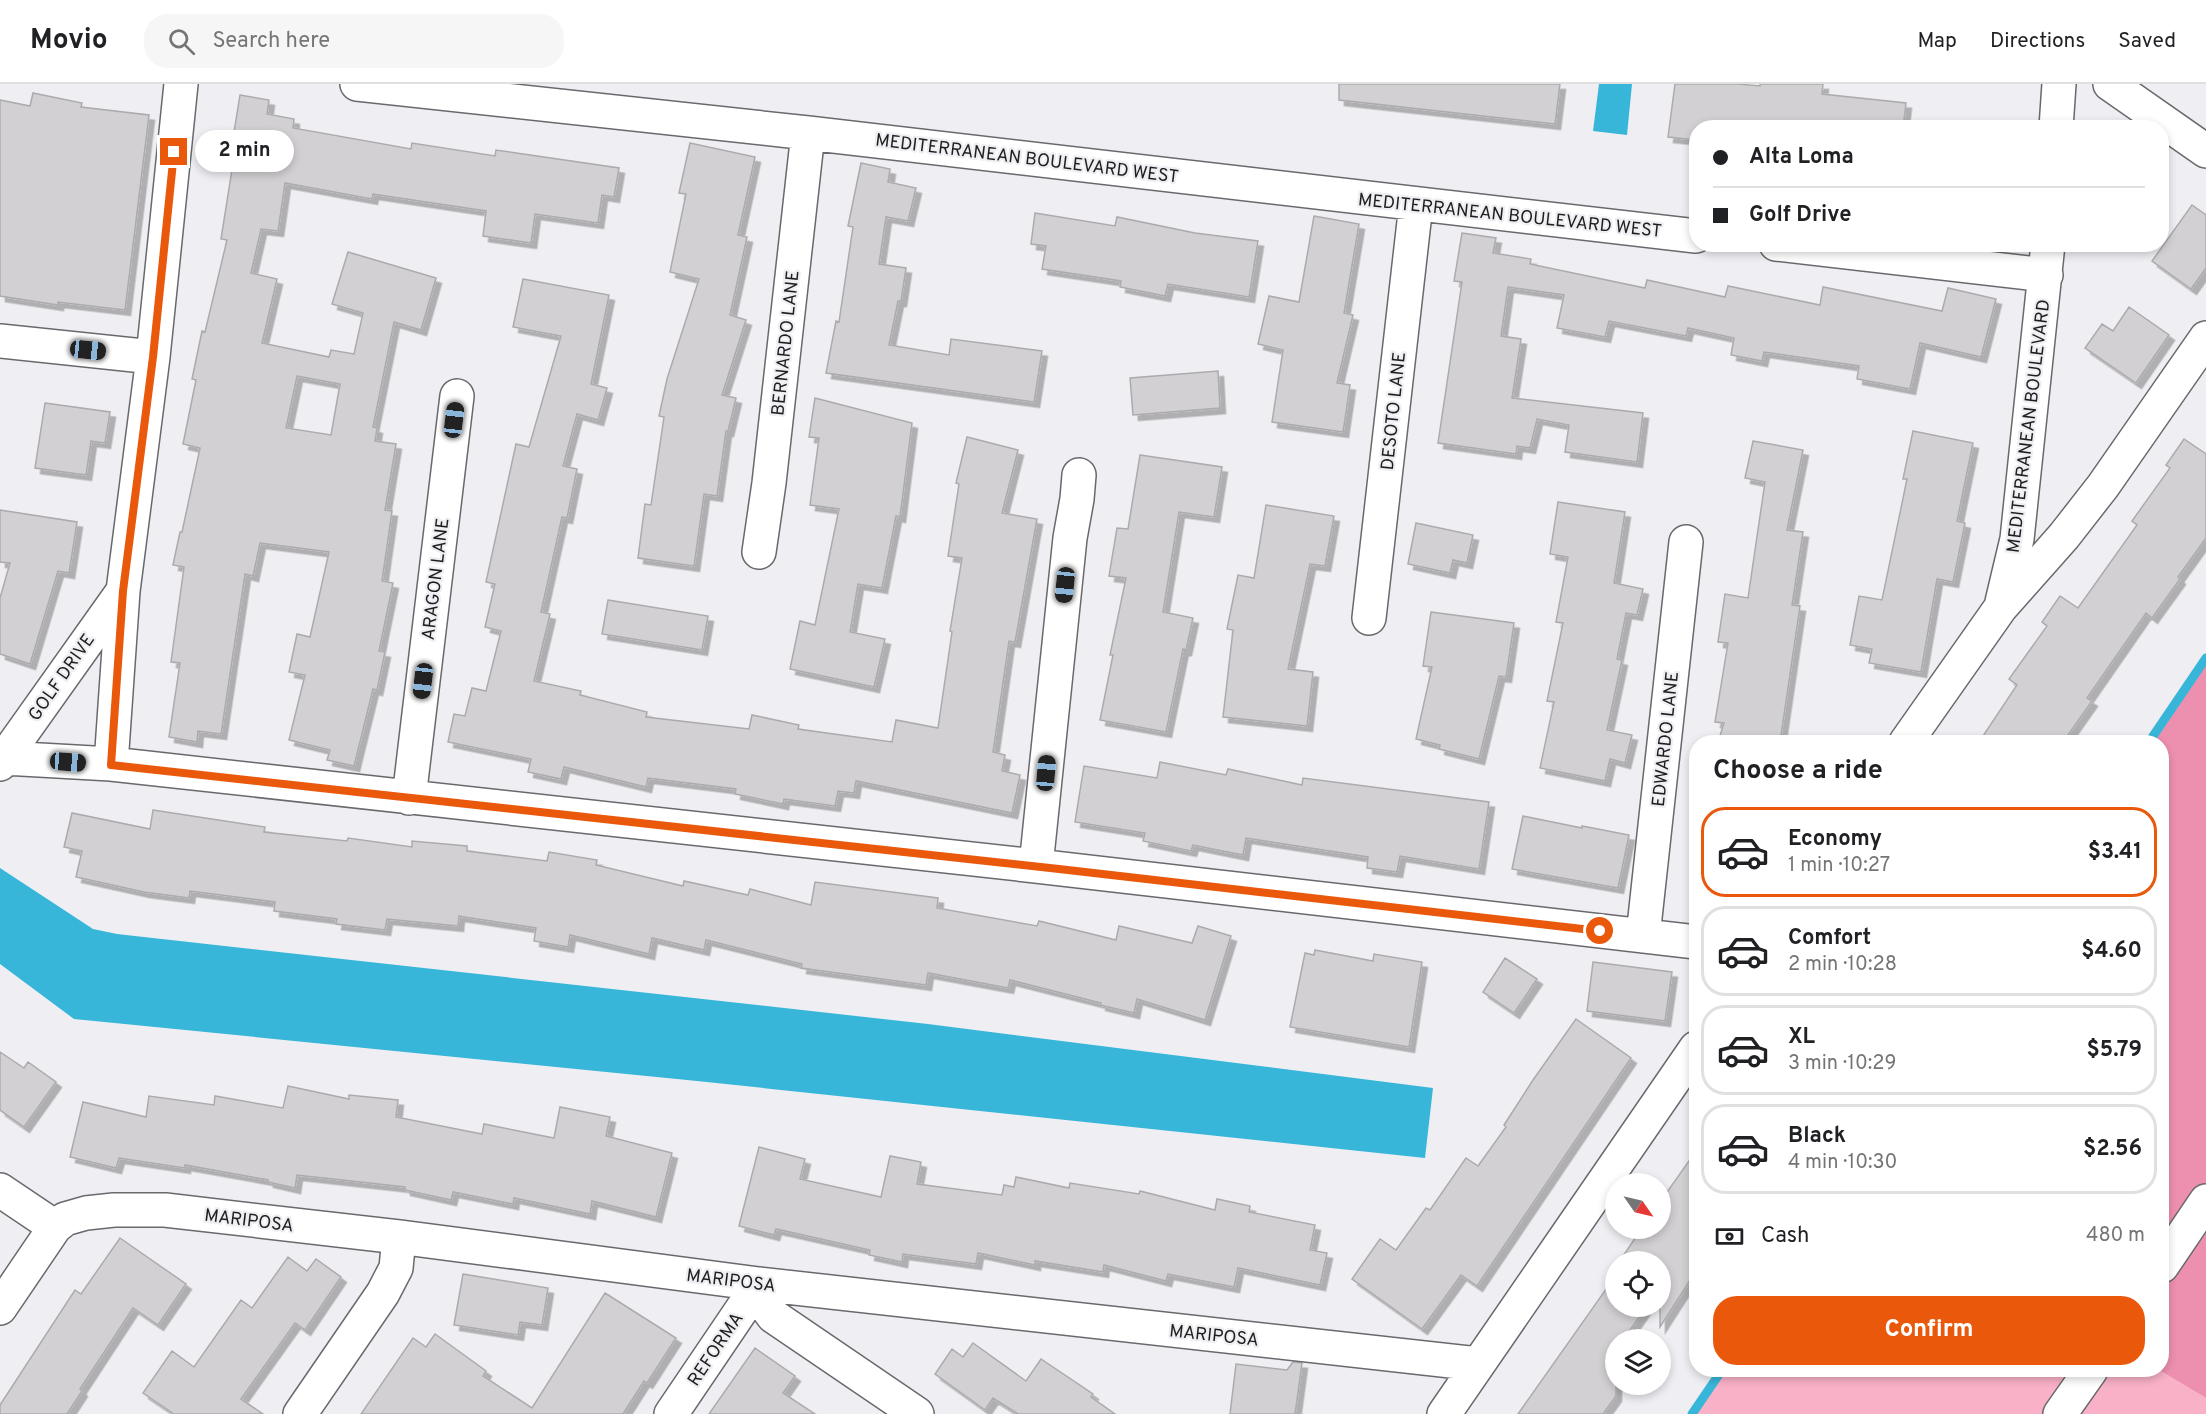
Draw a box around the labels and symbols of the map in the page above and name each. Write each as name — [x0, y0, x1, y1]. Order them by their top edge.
street label: MEDITERRANEAN BOULEVARD WEST — [874, 129, 1180, 190]
callout: 2 min — [195, 131, 294, 173]
route end — [160, 138, 187, 165]
street label: MEDITERRANEAN BOULEVARD WEST — [1357, 189, 1663, 244]
street label: BERNARDO LANE — [767, 269, 806, 417]
street label: MEDITERRANEAN BOULEVARD — [2003, 298, 2056, 554]
car — [69, 339, 107, 361]
street label: DESOTO LANE — [1377, 351, 1412, 471]
car — [443, 401, 465, 439]
street label: ARAGON LANE — [418, 517, 455, 642]
car — [1054, 566, 1076, 604]
street label: GOLF DRIVE — [24, 630, 101, 726]
car — [412, 662, 434, 700]
street label: EDWARDO LANE — [1648, 670, 1685, 808]
car — [49, 752, 87, 772]
car — [1035, 754, 1057, 792]
route start — [1586, 917, 1613, 944]
north arrow — [1605, 1173, 1671, 1239]
street label: MARIPOSA — [203, 1205, 295, 1238]
street label: MARIPOSA — [685, 1265, 777, 1298]
street label: REFORMA — [683, 1309, 749, 1391]
street label: MARIPOSA — [1168, 1320, 1260, 1353]

